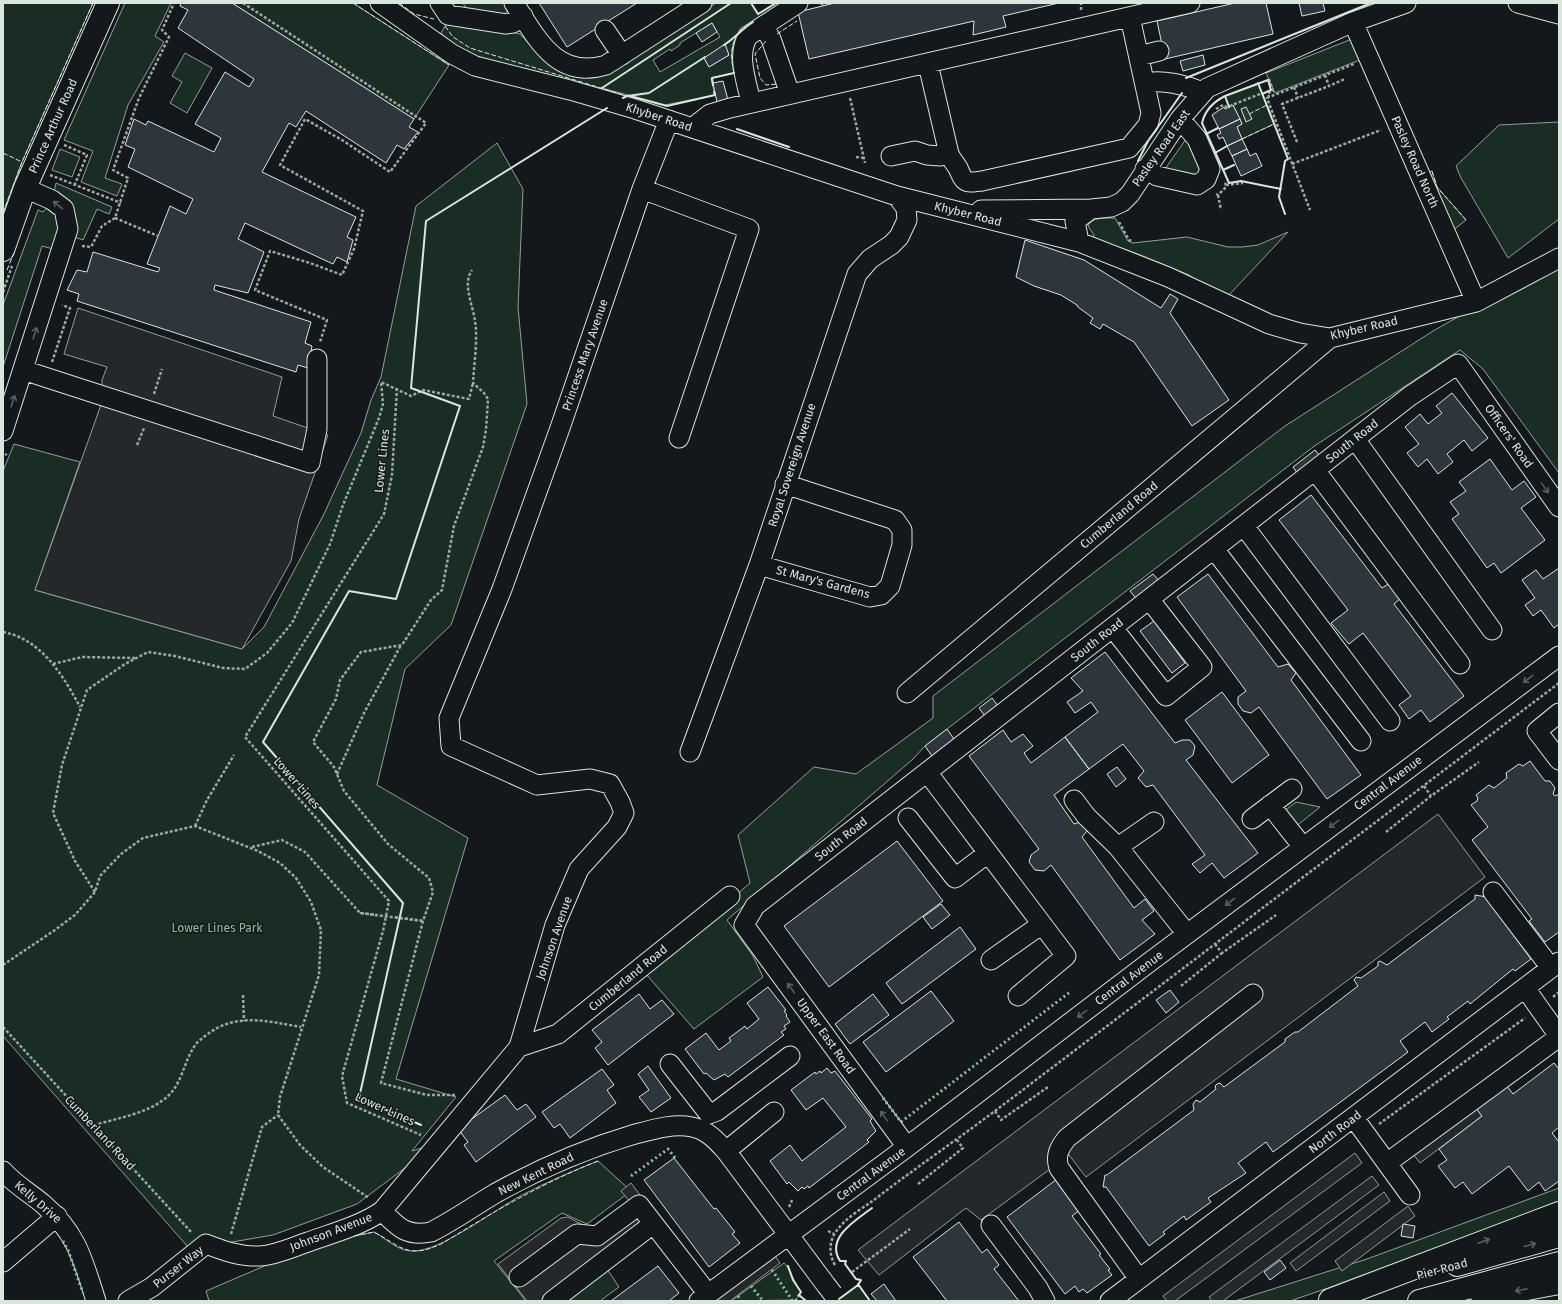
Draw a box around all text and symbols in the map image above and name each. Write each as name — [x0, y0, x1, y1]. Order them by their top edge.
street label: Prince Arthur Road — [26, 76, 80, 176]
street label: Khyber Road — [624, 100, 694, 134]
street label: Pasley Road East — [1129, 106, 1193, 189]
street label: Pasley Road North — [1388, 114, 1442, 210]
street label: Khyber Road — [933, 199, 1003, 229]
one-way arrow — [53, 200, 64, 209]
street label: Princess Mary Avenue — [559, 297, 611, 413]
street label: Khyber Road — [1329, 313, 1399, 343]
one-way arrow — [32, 326, 39, 339]
one-way arrow — [10, 394, 17, 407]
street label: Royal Sovereign Avenue — [765, 401, 819, 529]
street label: Officers' Road — [1482, 401, 1536, 471]
street label: South Road — [1323, 416, 1381, 466]
street label: Lower Lines — [372, 428, 392, 494]
street label: Cumberland Road — [1077, 478, 1161, 552]
one-way arrow — [1541, 482, 1549, 493]
street label: St Mary's Gardens — [775, 563, 872, 601]
street label: South Road — [1068, 615, 1126, 665]
one-way arrow — [1522, 675, 1533, 683]
street label: Central Avenue — [1351, 753, 1425, 813]
street label: Lower Lines — [271, 754, 324, 812]
street label: South Road — [812, 814, 870, 864]
one-way arrow — [1329, 820, 1340, 828]
street label: Johnson Avenue — [533, 894, 575, 982]
one-way arrow — [1224, 897, 1235, 906]
park label: Lower Lines Park — [172, 921, 263, 935]
street label: Cumberland Road — [586, 942, 670, 1014]
street label: Central Avenue — [1092, 948, 1166, 1008]
one-way arrow — [786, 983, 795, 994]
street label: Upper East Road — [794, 995, 858, 1077]
one-way arrow — [1076, 1010, 1087, 1018]
street label: Lower Lines — [353, 1090, 418, 1129]
street label: Cumberland Road — [62, 1093, 138, 1173]
street label: North Road — [1306, 1108, 1364, 1156]
one-way arrow — [880, 1110, 888, 1121]
street label: Central Avenue — [834, 1144, 908, 1204]
street label: New Kent Road — [496, 1150, 576, 1198]
street label: Kelly Drive — [12, 1178, 64, 1226]
street label: Johnson Avenue — [288, 1210, 374, 1254]
one-way arrow — [1478, 1236, 1490, 1244]
one-way arrow — [1523, 1240, 1536, 1248]
street label: Purser Way — [150, 1243, 206, 1291]
street label: Pier Road — [1415, 1255, 1469, 1283]
one-way arrow — [1515, 1286, 1528, 1294]

